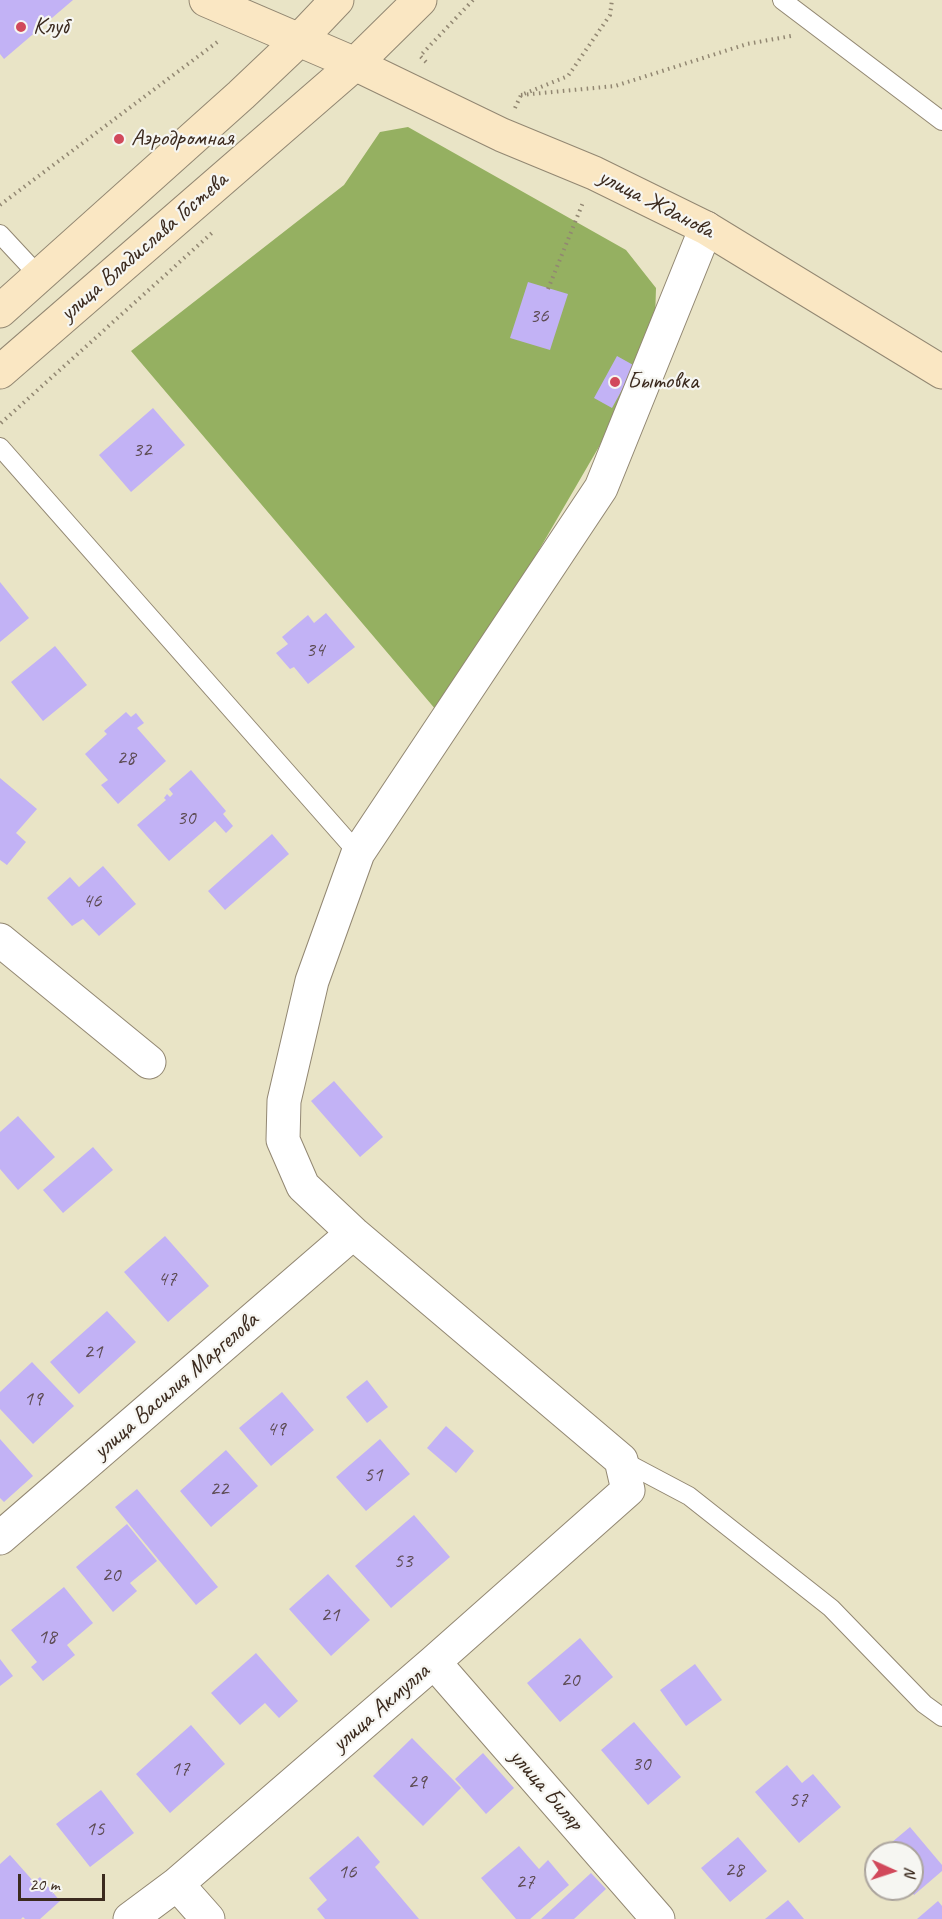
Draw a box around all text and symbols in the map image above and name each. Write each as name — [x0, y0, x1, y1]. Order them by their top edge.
place label: Клуб — [33, 13, 68, 41]
marker: Клуб — [14, 20, 28, 34]
place label: Аэродромная — [131, 125, 234, 153]
marker: Аэродромная — [112, 132, 126, 146]
street label: улица Жданова — [593, 163, 719, 245]
street label: улица Владислава Гостева — [54, 166, 234, 328]
house number: 36 — [530, 303, 548, 329]
place label: Бытовка — [627, 368, 698, 396]
marker: Бытовка — [608, 375, 622, 389]
house number: 32 — [133, 437, 151, 463]
house number: 34 — [306, 637, 324, 663]
house number: 28 — [117, 745, 135, 771]
house number: 30 — [177, 805, 195, 831]
house number: 46 — [83, 888, 101, 914]
house number: 47 — [158, 1266, 176, 1292]
street label: улица Василия Маргелова — [87, 1306, 265, 1466]
house number: 21 — [84, 1339, 102, 1365]
house number: 19 — [24, 1386, 42, 1412]
house number: 49 — [267, 1416, 285, 1442]
house number: 51 — [364, 1462, 382, 1488]
house number: 22 — [210, 1476, 228, 1502]
house number: 53 — [394, 1548, 412, 1574]
house number: 20 — [102, 1562, 120, 1588]
house number: 21 — [321, 1602, 339, 1628]
house number: 18 — [38, 1624, 56, 1650]
street label: улица Акмулла — [326, 1658, 436, 1758]
house number: 20 — [561, 1667, 579, 1693]
street label: улица Биляр — [503, 1743, 589, 1837]
house number: 30 — [632, 1751, 650, 1777]
house number: 17 — [171, 1756, 189, 1782]
house number: 29 — [408, 1769, 426, 1795]
house number: 57 — [789, 1787, 807, 1813]
house number: 15 — [86, 1816, 104, 1842]
north arrow — [864, 1841, 924, 1901]
house number: 28 — [725, 1857, 743, 1883]
house number: 16 — [338, 1859, 356, 1885]
scale bar — [21, 1862, 108, 1900]
text: N — [900, 1866, 920, 1877]
house number: 27 — [516, 1869, 534, 1895]
text: 20 m — [29, 1873, 60, 1895]

